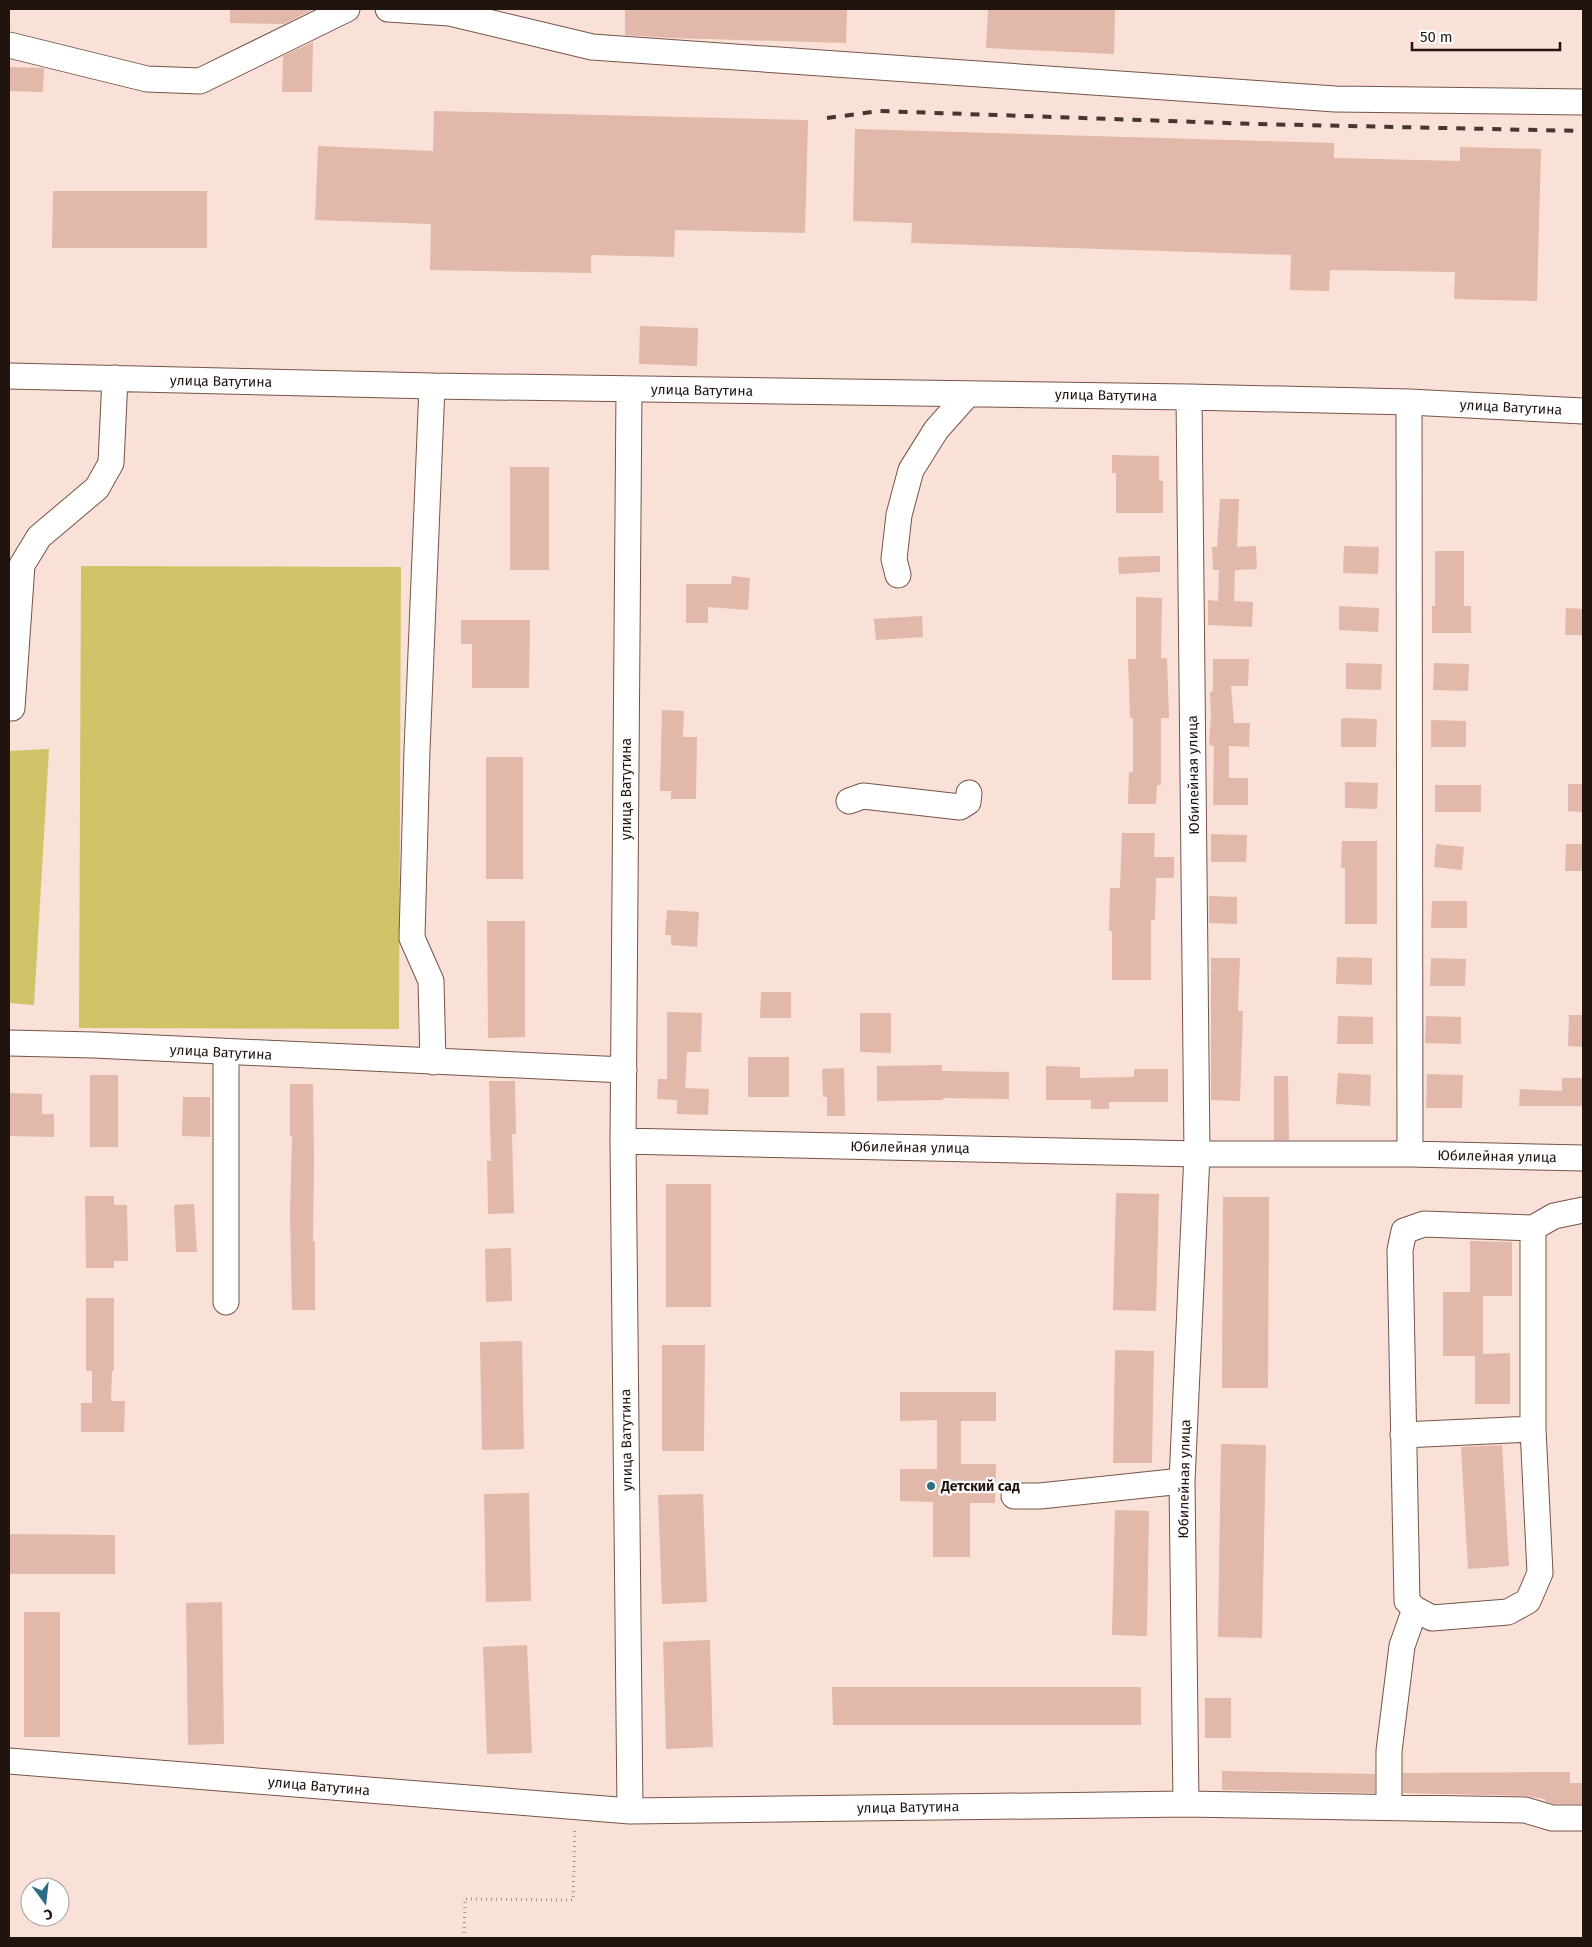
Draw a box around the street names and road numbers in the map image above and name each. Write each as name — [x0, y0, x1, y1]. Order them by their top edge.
street label: улица Ватутина — [170, 372, 272, 391]
street label: улица Ватутина — [651, 381, 753, 400]
street label: улица Ватутина — [1055, 386, 1157, 405]
street label: улица Ватутина — [1459, 396, 1563, 419]
street label: Юбилейная улица — [1184, 715, 1203, 835]
street label: улица Ватутина — [618, 738, 635, 840]
street label: улица Ватутина — [169, 1041, 273, 1064]
street label: Юбилейная улица — [850, 1138, 970, 1157]
street label: Юбилейная улица — [1437, 1147, 1557, 1166]
street label: улица Ватутина — [617, 1389, 636, 1491]
street label: Юбилейная улица — [1175, 1419, 1194, 1539]
street label: улица Ватутина — [267, 1774, 371, 1799]
street label: улица Ватутина — [857, 1798, 959, 1817]

